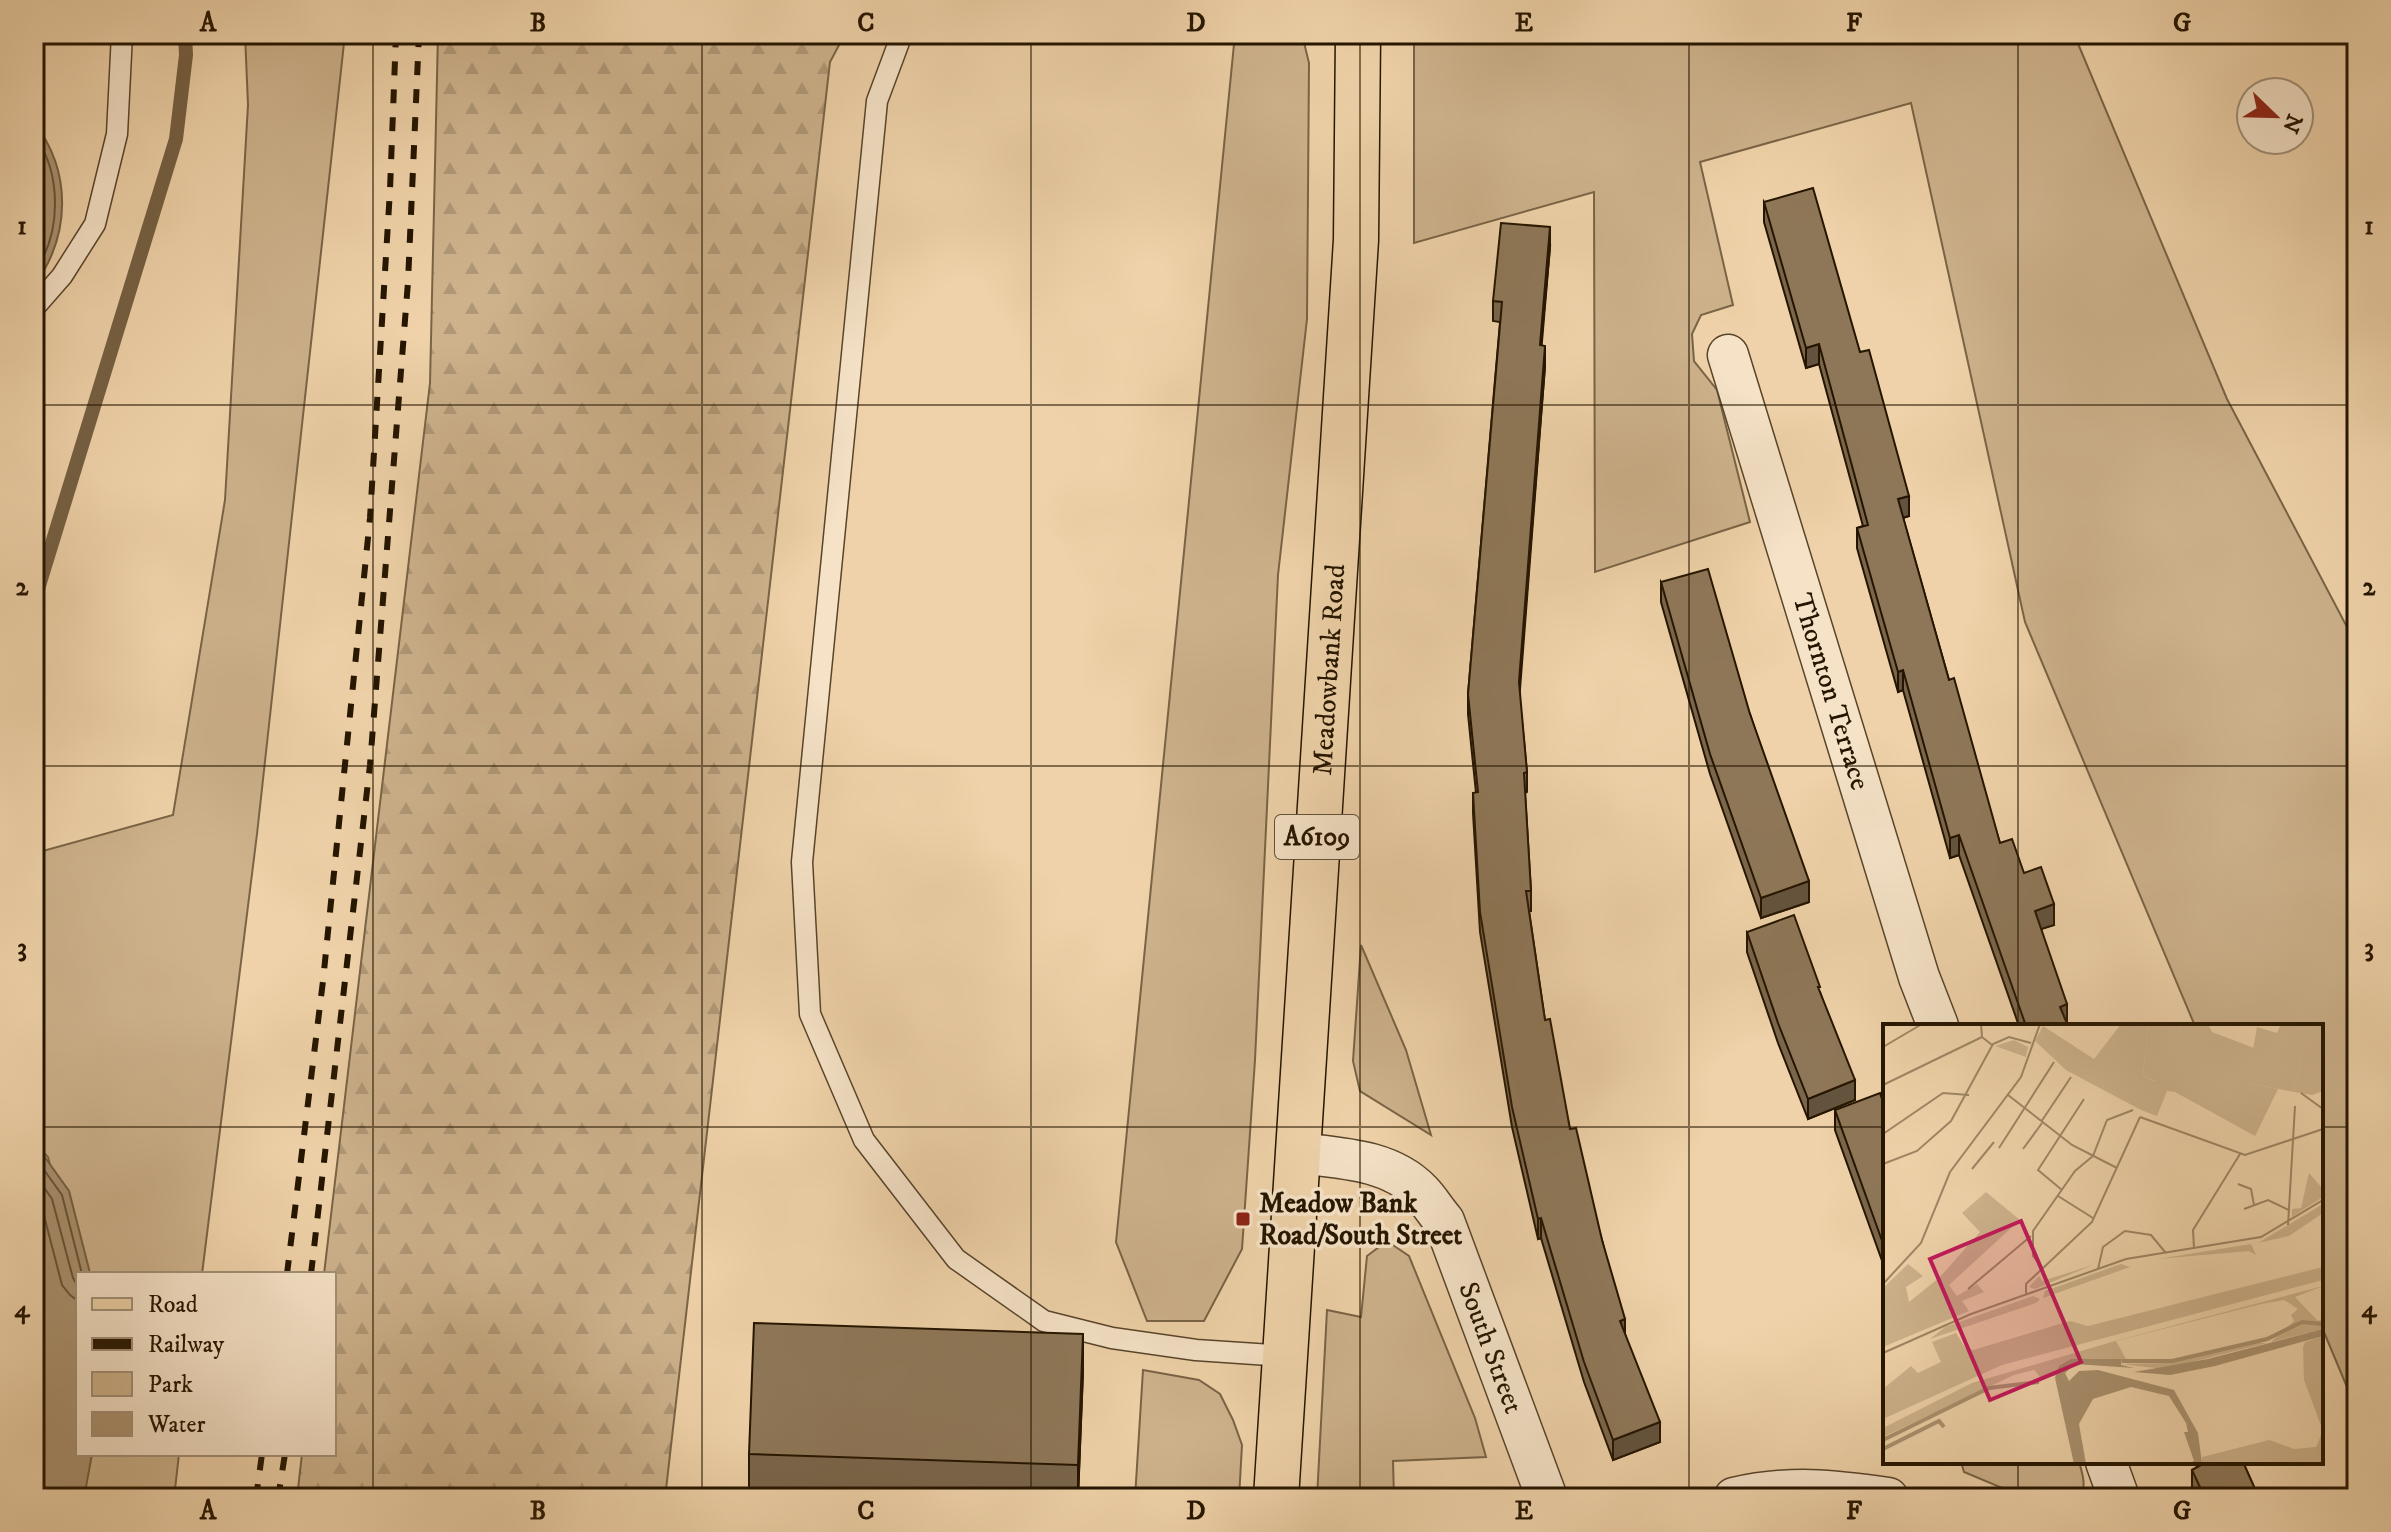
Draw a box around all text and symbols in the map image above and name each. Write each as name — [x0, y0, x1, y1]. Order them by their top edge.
text: A — [199, 7, 218, 40]
text: B — [530, 7, 546, 40]
text: C — [857, 7, 875, 40]
text: D — [1186, 7, 1206, 40]
text: E — [1515, 7, 1533, 40]
text: F — [1846, 7, 1863, 40]
text: G — [2173, 7, 2191, 40]
north arrow — [2235, 76, 2315, 156]
text: N — [2276, 110, 2308, 137]
text: 1 — [17, 210, 27, 243]
text: 1 — [2364, 210, 2374, 243]
street label: Meadowbank Road — [1304, 563, 1353, 776]
text: 2 — [16, 571, 30, 604]
text: 2 — [2363, 571, 2377, 604]
street label: Thornton Terrace — [1785, 589, 1878, 794]
road number: A6109 — [1275, 815, 1359, 859]
text: 3 — [17, 932, 27, 965]
text: 3 — [2364, 932, 2374, 965]
inset map — [1883, 1024, 2323, 1464]
place label: Meadow Bank Road/South Street — [1259, 1186, 1462, 1253]
marker: Meadow Bank Road/South Street — [1234, 1210, 1252, 1228]
legend — [76, 1272, 336, 1456]
street label: South Street — [1451, 1277, 1531, 1418]
text: Road — [148, 1290, 198, 1320]
text: 4 — [15, 1293, 31, 1326]
text: 4 — [2362, 1293, 2378, 1326]
text: Railway — [148, 1330, 225, 1360]
text: Park — [148, 1370, 193, 1400]
text: Water — [147, 1410, 205, 1440]
text: A — [199, 1495, 218, 1528]
text: B — [530, 1495, 546, 1528]
text: C — [857, 1495, 875, 1528]
text: D — [1186, 1495, 1206, 1528]
text: E — [1515, 1495, 1533, 1528]
text: F — [1846, 1495, 1863, 1528]
text: G — [2173, 1495, 2191, 1528]

